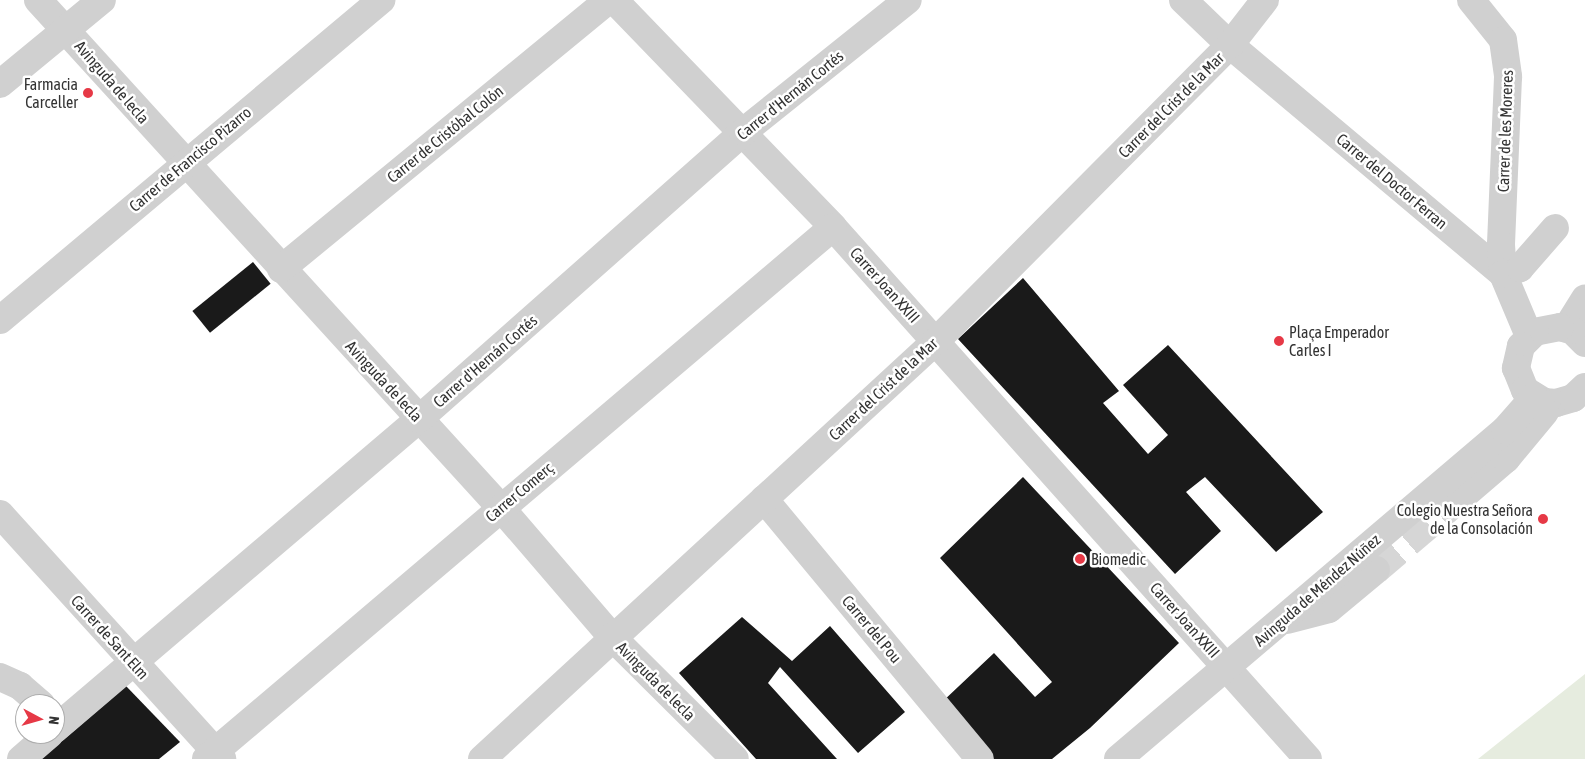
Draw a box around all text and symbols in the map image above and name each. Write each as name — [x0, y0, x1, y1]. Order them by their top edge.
street label: Avinguda de lecla — [71, 37, 153, 127]
street label: Carrer d'Hernán Cortés — [733, 46, 847, 144]
street label: Carrer del Crist de la Mar — [1114, 48, 1228, 162]
street label: Carrer de les Moreres — [1493, 70, 1517, 192]
place label: Farmacia Carceller — [24, 74, 78, 112]
street label: Carrer de Cristóbal Colón — [383, 81, 507, 187]
marker: Farmacia Carceller — [82, 87, 94, 99]
street label: Carrer de Francisco Pizarro — [125, 102, 255, 216]
street label: Carrer del Doctor Ferran — [1333, 129, 1451, 233]
street label: Carrer Joan XXIII — [846, 243, 924, 327]
street label: Carrer d'Hernán Cortés — [429, 311, 541, 411]
place label: Plaça Emperador Carles I — [1289, 322, 1389, 360]
street label: Carrer del Crist de la Mar — [825, 334, 941, 444]
marker: Plaça Emperador Carles I — [1273, 335, 1285, 347]
street label: Avinguda de lecla — [342, 337, 426, 425]
street label: Carrer Comerç — [481, 458, 557, 526]
place label: Colegio Nuestra Señora de la Consolación — [1397, 500, 1533, 538]
marker: Colegio Nuestra Señora de la Consolación — [1537, 513, 1549, 525]
street label: Avinguda de Méndez Núñez — [1250, 530, 1384, 650]
place label: Biomedic — [1091, 549, 1146, 569]
marker: Biomedic — [1073, 552, 1087, 566]
street label: Carrer Joan XXIII — [1146, 578, 1224, 662]
street label: Carrer de Sant Elm — [67, 591, 153, 683]
street label: Carrer del Pou — [838, 591, 906, 667]
street label: Avinguda de lecla — [613, 638, 699, 724]
north arrow — [15, 694, 65, 744]
text: N — [46, 716, 62, 725]

